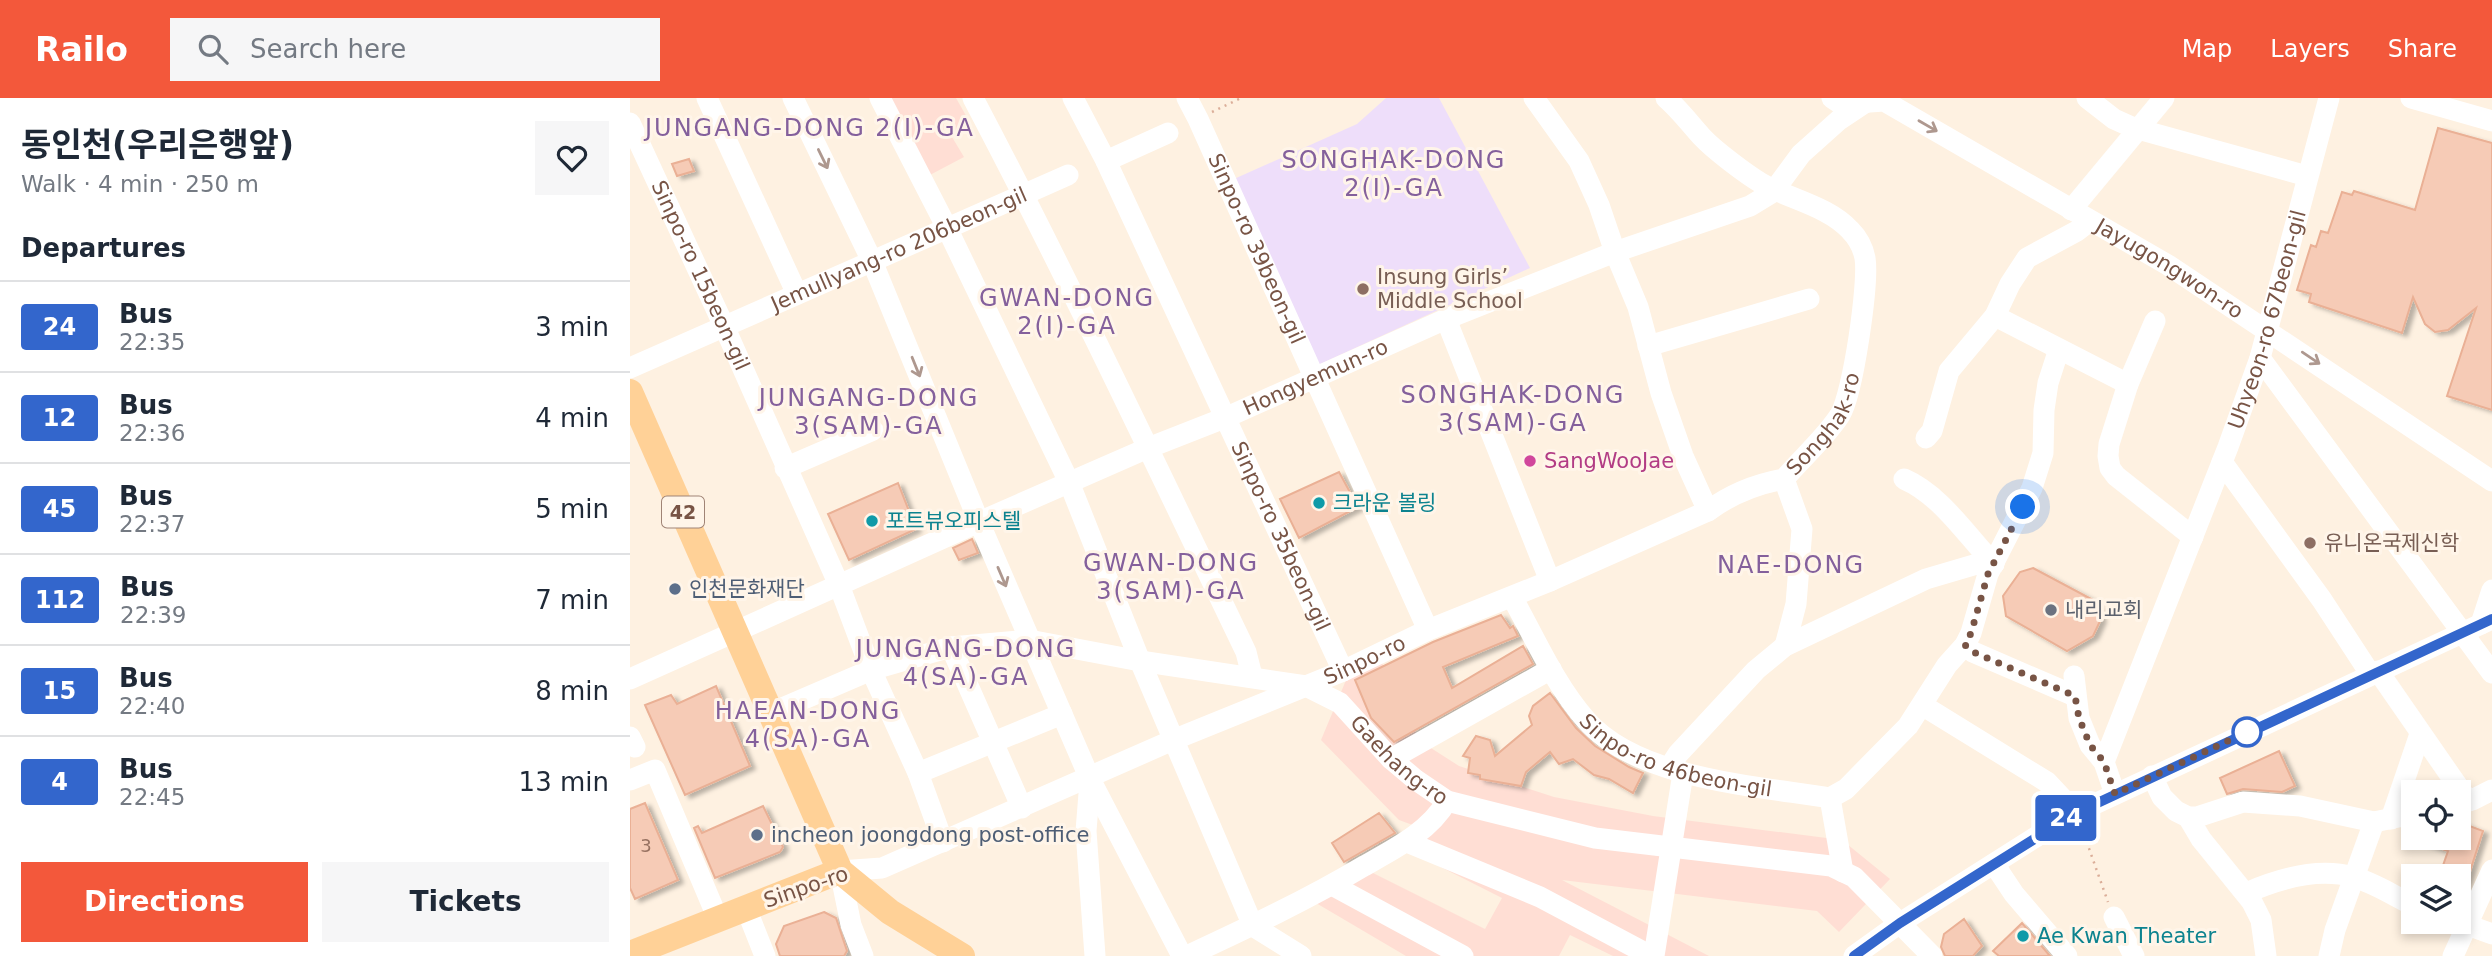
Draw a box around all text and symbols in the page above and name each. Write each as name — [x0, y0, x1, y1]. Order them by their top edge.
search box — [170, 18, 660, 81]
text: Railo — [35, 30, 128, 69]
icon: search — [194, 30, 232, 68]
text: Search here — [250, 34, 406, 64]
text: Map — [2182, 35, 2232, 63]
text: Layers — [2270, 35, 2350, 63]
text: Share — [2388, 35, 2457, 63]
district label: JUNGANG-DONG 2(I)-GA — [643, 114, 975, 142]
one-way arrow — [1917, 120, 1937, 134]
button: heart — [535, 121, 609, 195]
text: 동인천(우리은행앞) — [21, 125, 294, 164]
district label: SONGHAK-DONG 2(I)-GA — [1282, 146, 1506, 202]
one-way arrow — [816, 148, 830, 169]
street label: Sinpo-ro 39beon-gil — [1203, 150, 1310, 348]
text: Walk · 4 min · 250 m — [21, 171, 259, 197]
street label: Sinpo-ro 15beon-gil — [646, 177, 754, 374]
street label: Jemullyang-ro 206beon-gil — [766, 183, 1031, 317]
street label: Uhyeon-ro 67beon-gil — [2223, 207, 2311, 432]
street label: Jayugongwon-ro — [2090, 213, 2248, 324]
text: Departures — [21, 233, 186, 263]
place label: Insung Girls’ Middle School — [1377, 265, 1523, 313]
marker: Insung Girls’ Middle School — [1355, 281, 1371, 297]
district label: GWAN-DONG 2(I)-GA — [979, 284, 1155, 340]
text: Bus — [119, 299, 173, 329]
text: 3 min — [535, 312, 609, 342]
text: 24 — [43, 313, 76, 341]
text: 22:35 — [119, 329, 185, 355]
street label: Hongyemun-ro — [1239, 335, 1392, 420]
one-way arrow — [2301, 351, 2320, 366]
one-way arrow — [910, 356, 923, 377]
street label: Songhak-ro — [1781, 370, 1864, 480]
district label: SONGHAK-DONG 3(SAM)-GA — [1401, 381, 1625, 437]
district label: JUNGANG-DONG 3(SAM)-GA — [757, 384, 979, 440]
text: Bus — [119, 390, 173, 420]
text: 4 min — [535, 403, 609, 433]
text: 12 — [43, 404, 76, 432]
text: 22:36 — [119, 420, 185, 446]
street label: Sinpo-ro 35beon-gil — [1226, 438, 1335, 635]
place label: SangWooJae — [1544, 449, 1674, 473]
marker: SangWooJae — [1522, 453, 1538, 469]
text: Bus — [119, 481, 173, 511]
your location — [2005, 489, 2040, 524]
place label: 크라운 볼링 — [1333, 491, 1436, 515]
text: 5 min — [535, 494, 609, 524]
text: 45 — [43, 495, 76, 523]
marker: 크라운 볼링 — [1311, 495, 1327, 511]
road number: 42 — [662, 496, 704, 528]
place label: 포트뷰오피스텔 — [886, 509, 1021, 533]
text: 22:37 — [119, 511, 185, 537]
marker: 포트뷰오피스텔 — [864, 513, 880, 529]
place label: 유니온국제신학 — [2324, 531, 2459, 555]
marker: 유니온국제신학 — [2302, 535, 2318, 551]
district label: GWAN-DONG 3(SAM)-GA — [1083, 549, 1259, 605]
district label: NAE-DONG — [1717, 551, 1865, 579]
one-way arrow — [996, 566, 1009, 588]
text: Bus — [120, 572, 174, 602]
place label: 인천문화재단 — [689, 577, 805, 601]
marker: 인천문화재단 — [667, 581, 683, 597]
text: 7 min — [535, 585, 609, 615]
text: 112 — [35, 586, 85, 614]
place label: 내리교회 — [2065, 598, 2142, 622]
text: 22:39 — [120, 602, 186, 628]
marker: 내리교회 — [2043, 602, 2059, 618]
street label: Sinpo-ro — [1320, 631, 1409, 690]
district label: JUNGANG-DONG 4(SA)-GA — [854, 635, 1076, 691]
text: Bus — [119, 663, 173, 693]
text: 8 min — [535, 676, 609, 706]
text: 15 — [43, 677, 76, 705]
text: 22:40 — [119, 693, 185, 719]
district label: HAEAN-DONG 4(SA)-GA — [715, 697, 901, 753]
street label: Sinpo-ro 46beon-gil — [1574, 709, 1774, 801]
street label: Gaehang-ro — [1345, 710, 1453, 810]
unlabelled marker — [2232, 717, 2262, 747]
text: Bus — [119, 754, 173, 784]
text: 13 min — [519, 767, 609, 797]
text: 4 — [51, 768, 68, 796]
map controls — [2401, 780, 2471, 934]
button: locate — [2401, 780, 2471, 850]
text: 22:45 — [119, 784, 185, 810]
line badge: 24 — [2034, 795, 2098, 841]
text: 24 — [2049, 804, 2083, 832]
place label: incheon joongdong post-office — [771, 823, 1089, 847]
marker: incheon joongdong post-office — [749, 827, 765, 843]
house number: 3 — [640, 835, 652, 856]
street label: Sinpo-ro — [761, 861, 851, 913]
button: Directions — [21, 862, 308, 942]
button: Tickets — [322, 862, 609, 942]
button: layers — [2401, 864, 2471, 934]
place label: Ae Kwan Theater — [2037, 924, 2216, 948]
marker: Ae Kwan Theater — [2015, 928, 2031, 944]

